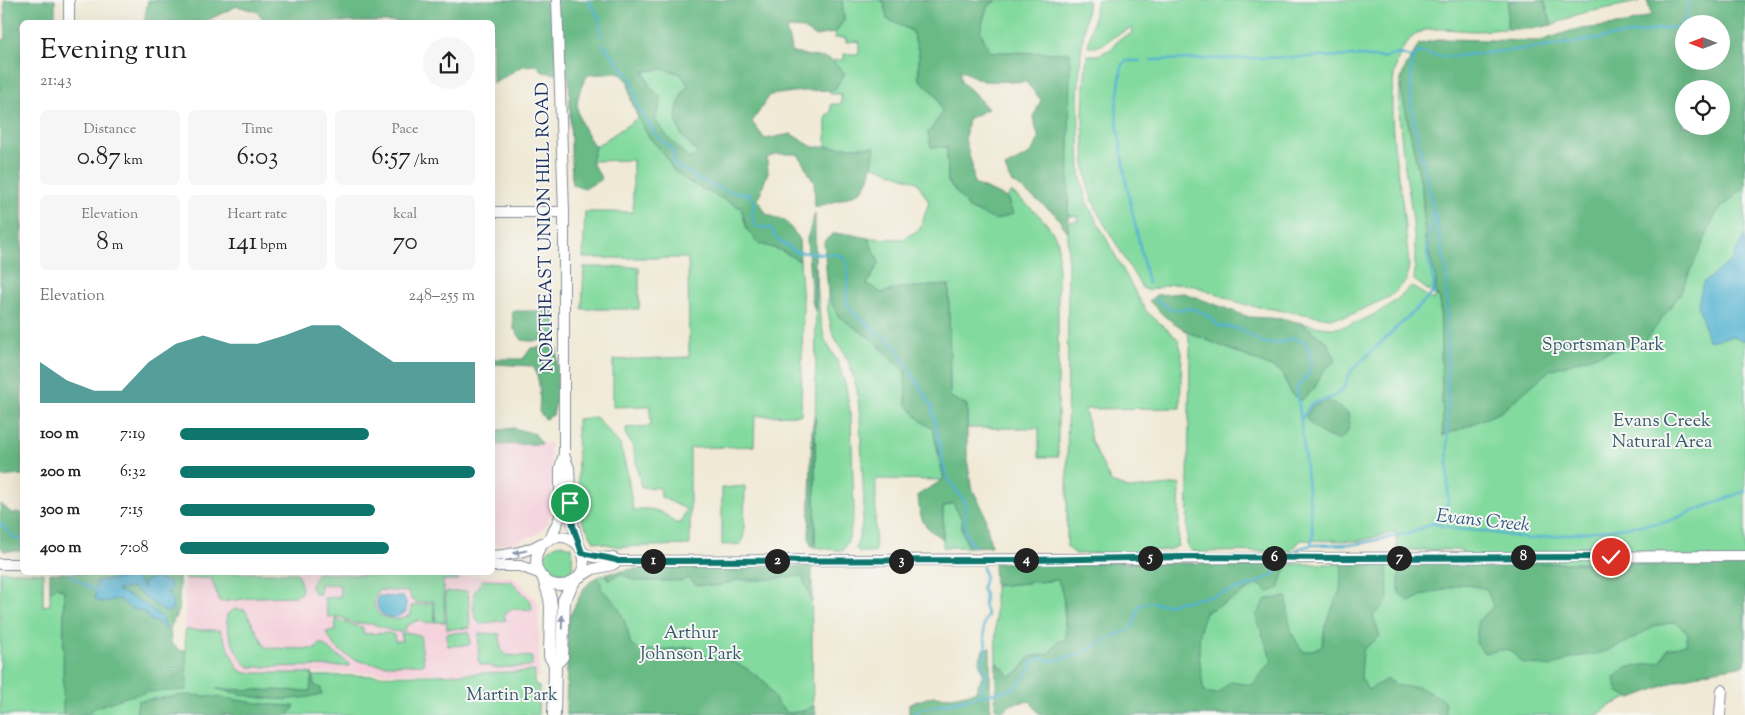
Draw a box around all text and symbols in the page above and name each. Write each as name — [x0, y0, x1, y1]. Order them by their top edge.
north arrow — [1675, 15, 1730, 70]
map controls — [1675, 15, 1730, 135]
text: Evening run — [40, 31, 187, 71]
button: share — [423, 37, 475, 89]
text: 21:43 — [40, 70, 72, 93]
button: locate — [1675, 80, 1730, 135]
street label: NORTHEAST UNION HILL ROAD — [530, 82, 562, 372]
text: Distance — [83, 120, 136, 140]
text: Time — [242, 120, 273, 140]
text: Pace — [392, 120, 419, 140]
text: 0.87 — [77, 140, 121, 176]
text: 6:03 — [237, 140, 278, 176]
text: 6:57 — [371, 140, 411, 176]
text: km — [121, 151, 143, 171]
text: /km — [411, 151, 439, 171]
text: Elevation — [81, 205, 138, 225]
text: Heart rate — [228, 205, 287, 225]
text: kcal — [393, 205, 417, 225]
text: 8 — [96, 225, 109, 261]
text: 141 — [228, 225, 257, 261]
text: 70 — [393, 225, 418, 261]
text: m — [109, 236, 123, 256]
text: bpm — [257, 236, 287, 256]
text: Elevation — [40, 285, 105, 308]
text: 248–255 m — [408, 285, 475, 308]
park label: Sportsman Park — [1542, 333, 1664, 359]
park label: Evans Creek Natural Area — [1612, 409, 1712, 456]
text: 100 m — [40, 423, 79, 446]
text: 7:19 — [120, 423, 145, 446]
text: 200 m — [40, 461, 81, 484]
text: 6:32 — [120, 461, 146, 484]
pin — [549, 482, 591, 524]
icon: arrive — [556, 489, 584, 517]
text: 300 m — [40, 499, 80, 522]
text: 7:15 — [120, 499, 143, 522]
water label: Evans Creek — [1435, 503, 1531, 540]
pin — [1590, 536, 1632, 578]
text: 400 m — [40, 537, 82, 560]
text: 7:08 — [120, 537, 148, 560]
icon: check — [1597, 543, 1625, 571]
pin: 8 — [1510, 544, 1536, 570]
pin: 5 — [1138, 546, 1162, 570]
pin: 6 — [1262, 546, 1286, 570]
pin: 7 — [1386, 546, 1412, 570]
text: 8 — [1520, 547, 1527, 567]
one-way arrow — [512, 548, 527, 556]
pin: 1 — [640, 548, 666, 574]
pin: 2 — [764, 548, 790, 574]
pin: 3 — [888, 548, 914, 574]
pin: 4 — [1014, 548, 1038, 572]
text: 5 — [1148, 548, 1153, 568]
text: 6 — [1271, 548, 1278, 568]
text: 7 — [1396, 548, 1403, 568]
text: 4 — [1023, 550, 1030, 570]
text: 1 — [651, 551, 656, 571]
text: 2 — [774, 551, 781, 571]
text: 3 — [899, 551, 904, 571]
one-way arrow — [558, 614, 566, 630]
park label: Arthur Johnson Park — [639, 621, 742, 668]
park label: Martin Park — [466, 683, 558, 709]

